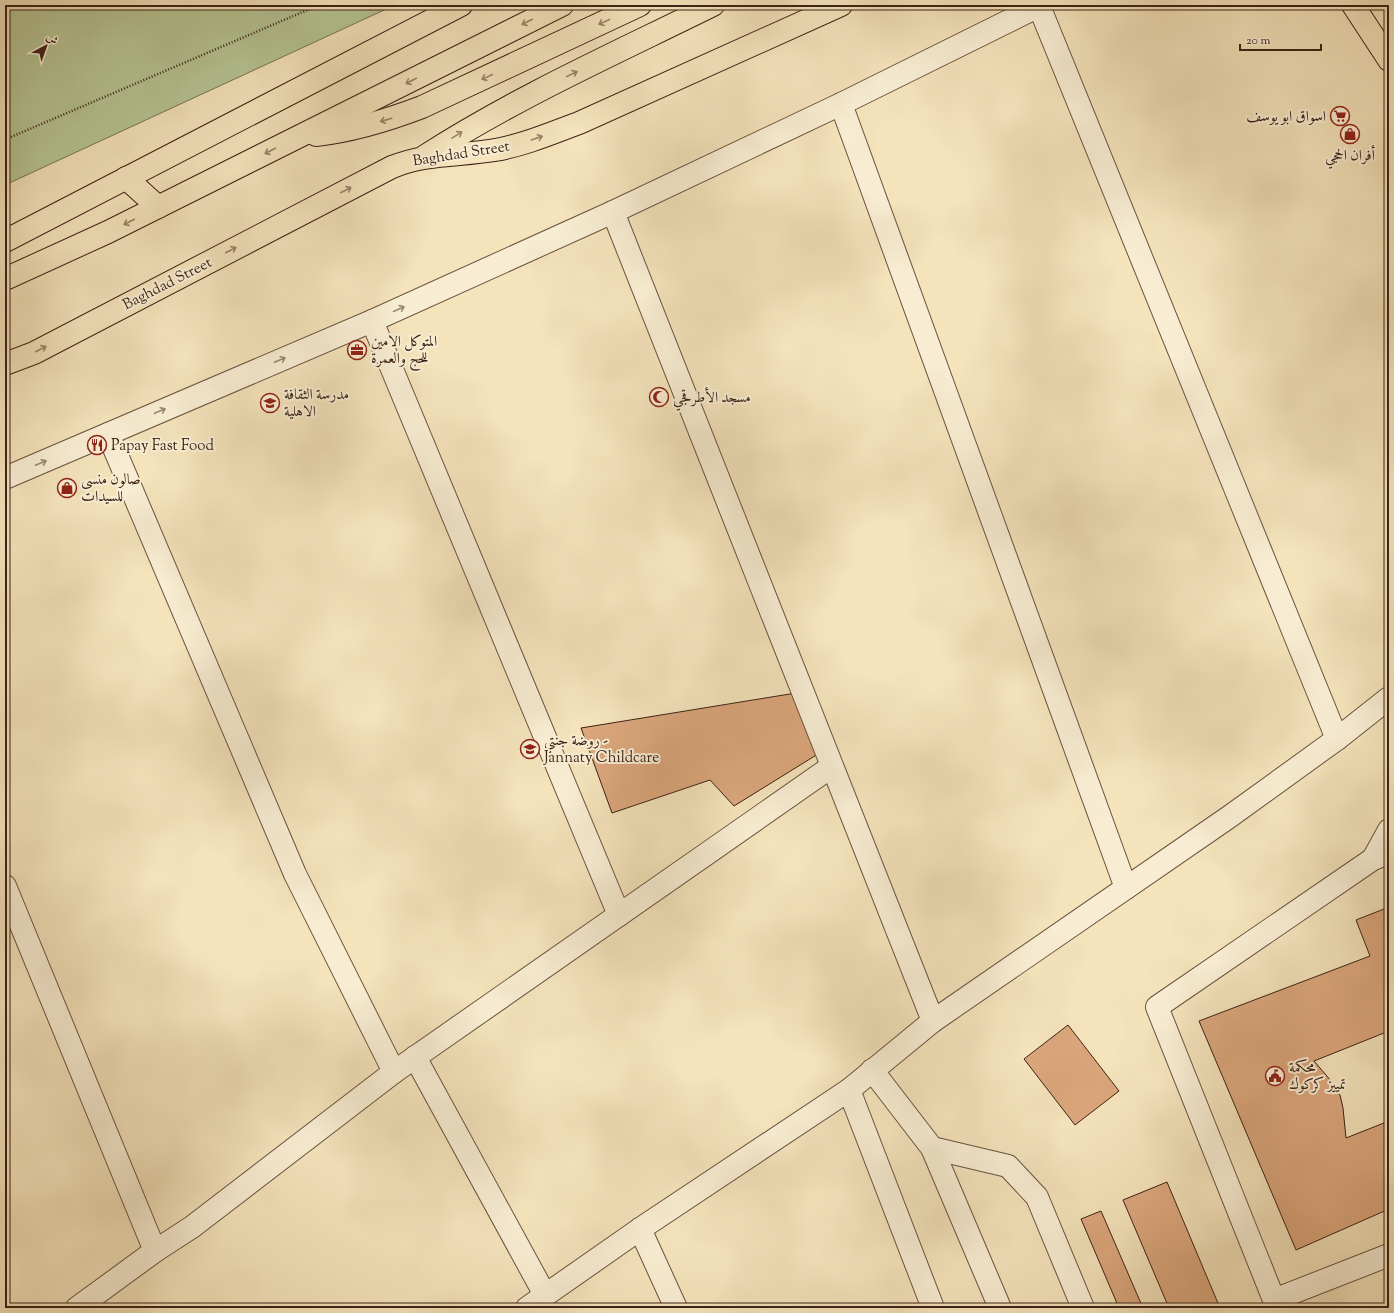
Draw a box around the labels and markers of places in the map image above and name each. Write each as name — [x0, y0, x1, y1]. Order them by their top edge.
supermarket icon: اسواق ابو يوسف — [1329, 105, 1351, 127]
place label: اسواق ابو يوسف — [1246, 107, 1326, 128]
shop icon: أفران الحجي — [1339, 123, 1361, 145]
place label: أفران الحجي — [1325, 144, 1376, 169]
place label: المتوكل الامين للحج والعمرة — [371, 332, 437, 372]
office icon: المتوكل الامين للحج والعمرة — [346, 339, 368, 361]
place label: مدرسة الثقافة الاهلية — [284, 385, 349, 423]
mosque icon: مسجد الأطرقجي — [648, 386, 670, 408]
place label: مسجد الأطرقجي — [673, 386, 751, 411]
school or university icon: مدرسة الثقافة الاهلية — [259, 392, 281, 414]
restaurant icon: Papay Fast Food — [86, 434, 108, 456]
place label: Papay Fast Food — [111, 436, 214, 457]
place label: صالون منسى للسيدات — [81, 470, 141, 508]
shop icon: صالون منسى للسيدات — [56, 477, 78, 499]
place label: روضة جنتي - Jannaty Childcare — [543, 731, 659, 769]
school or university icon: روضة جنتي - Jannaty Childcare — [519, 738, 541, 760]
place label: محكمة تمييز كركوك — [1289, 1058, 1346, 1096]
public building icon: محكمة تمييز كركوك — [1264, 1065, 1286, 1087]

